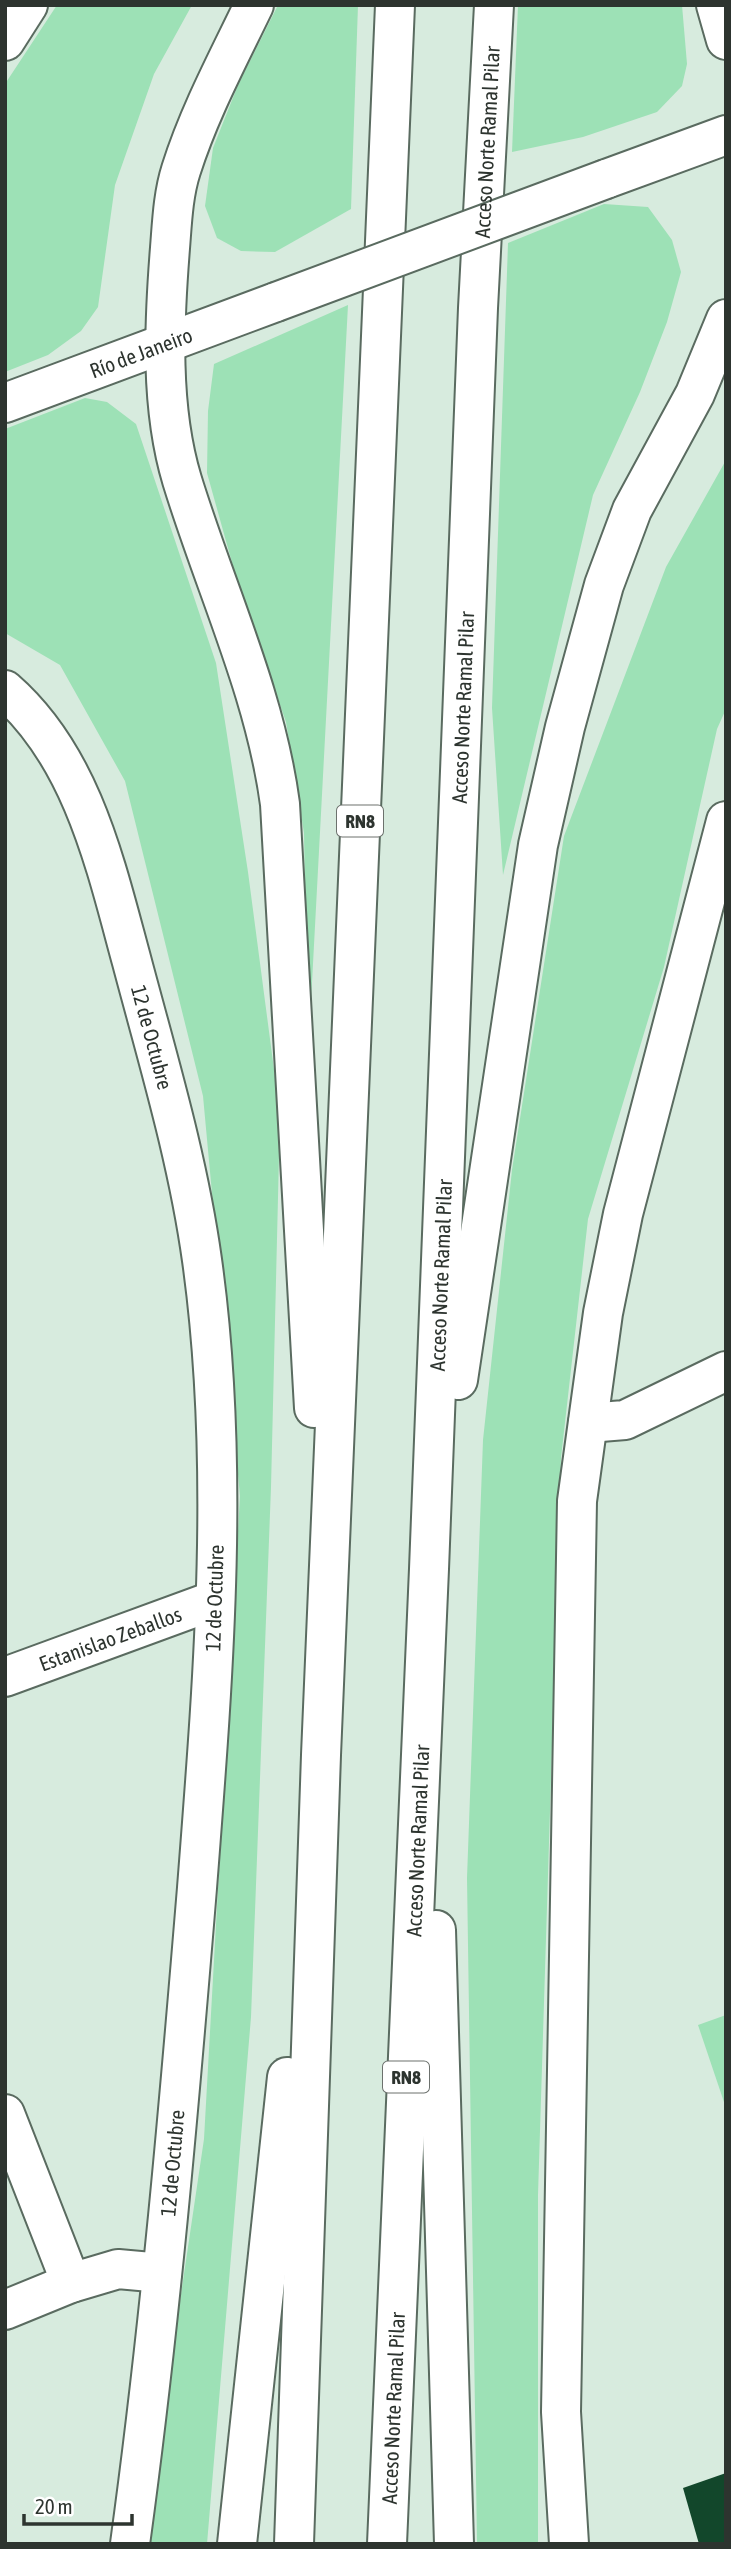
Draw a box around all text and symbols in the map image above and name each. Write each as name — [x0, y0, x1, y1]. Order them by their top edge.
street label: Acceso Norte Ramal Pilar — [470, 45, 504, 239]
street label: Río de Janeiro — [86, 322, 196, 382]
street label: Acceso Norte Ramal Pilar — [447, 610, 478, 804]
road number: RN8 — [337, 806, 383, 836]
street label: 12 de Octubre — [127, 983, 178, 1092]
street label: Acceso Norte Ramal Pilar — [425, 1178, 456, 1372]
street label: 12 de Octubre — [200, 1544, 228, 1652]
street label: Estanislao Zeballos — [36, 1601, 185, 1675]
street label: Acceso Norte Ramal Pilar — [401, 1743, 433, 1937]
road number: RN8 — [383, 2062, 429, 2092]
street label: 12 de Octubre — [155, 2109, 189, 2217]
street label: Acceso Norte Ramal Pilar — [377, 2311, 409, 2505]
scale bar — [24, 2482, 133, 2526]
text: 20 m — [35, 2494, 73, 2518]

